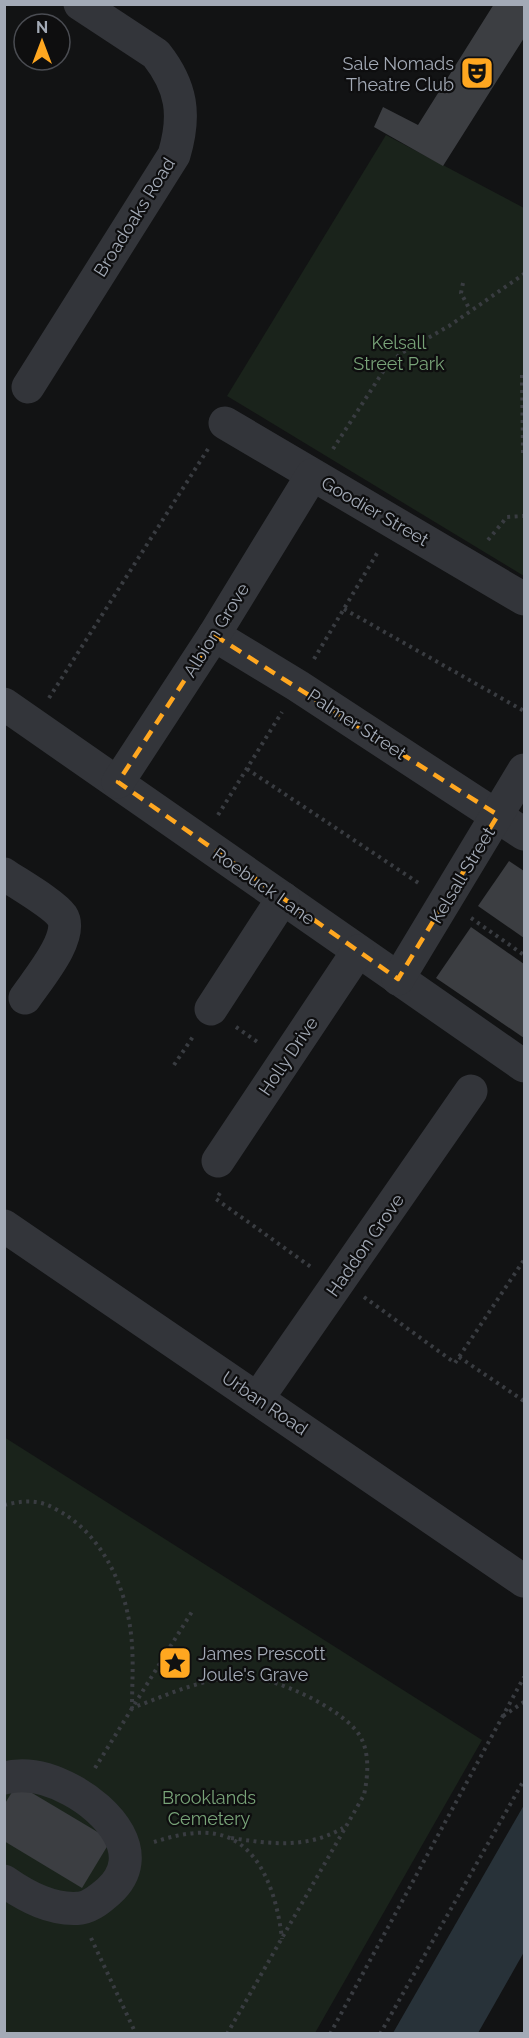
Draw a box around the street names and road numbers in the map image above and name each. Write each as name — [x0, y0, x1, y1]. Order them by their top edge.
street label: Broadoaks Road — [89, 154, 179, 280]
street label: Goodier Street — [318, 472, 432, 550]
street label: Albion Grove — [179, 579, 253, 681]
street label: Palmer Street — [304, 684, 410, 764]
street label: Kelsall Street — [425, 823, 499, 927]
street label: Roebuck Lane — [209, 843, 319, 929]
street label: Holly Drive — [254, 1012, 322, 1099]
street label: Haddon Grove — [322, 1189, 408, 1300]
street label: Urban Road — [218, 1367, 312, 1439]

